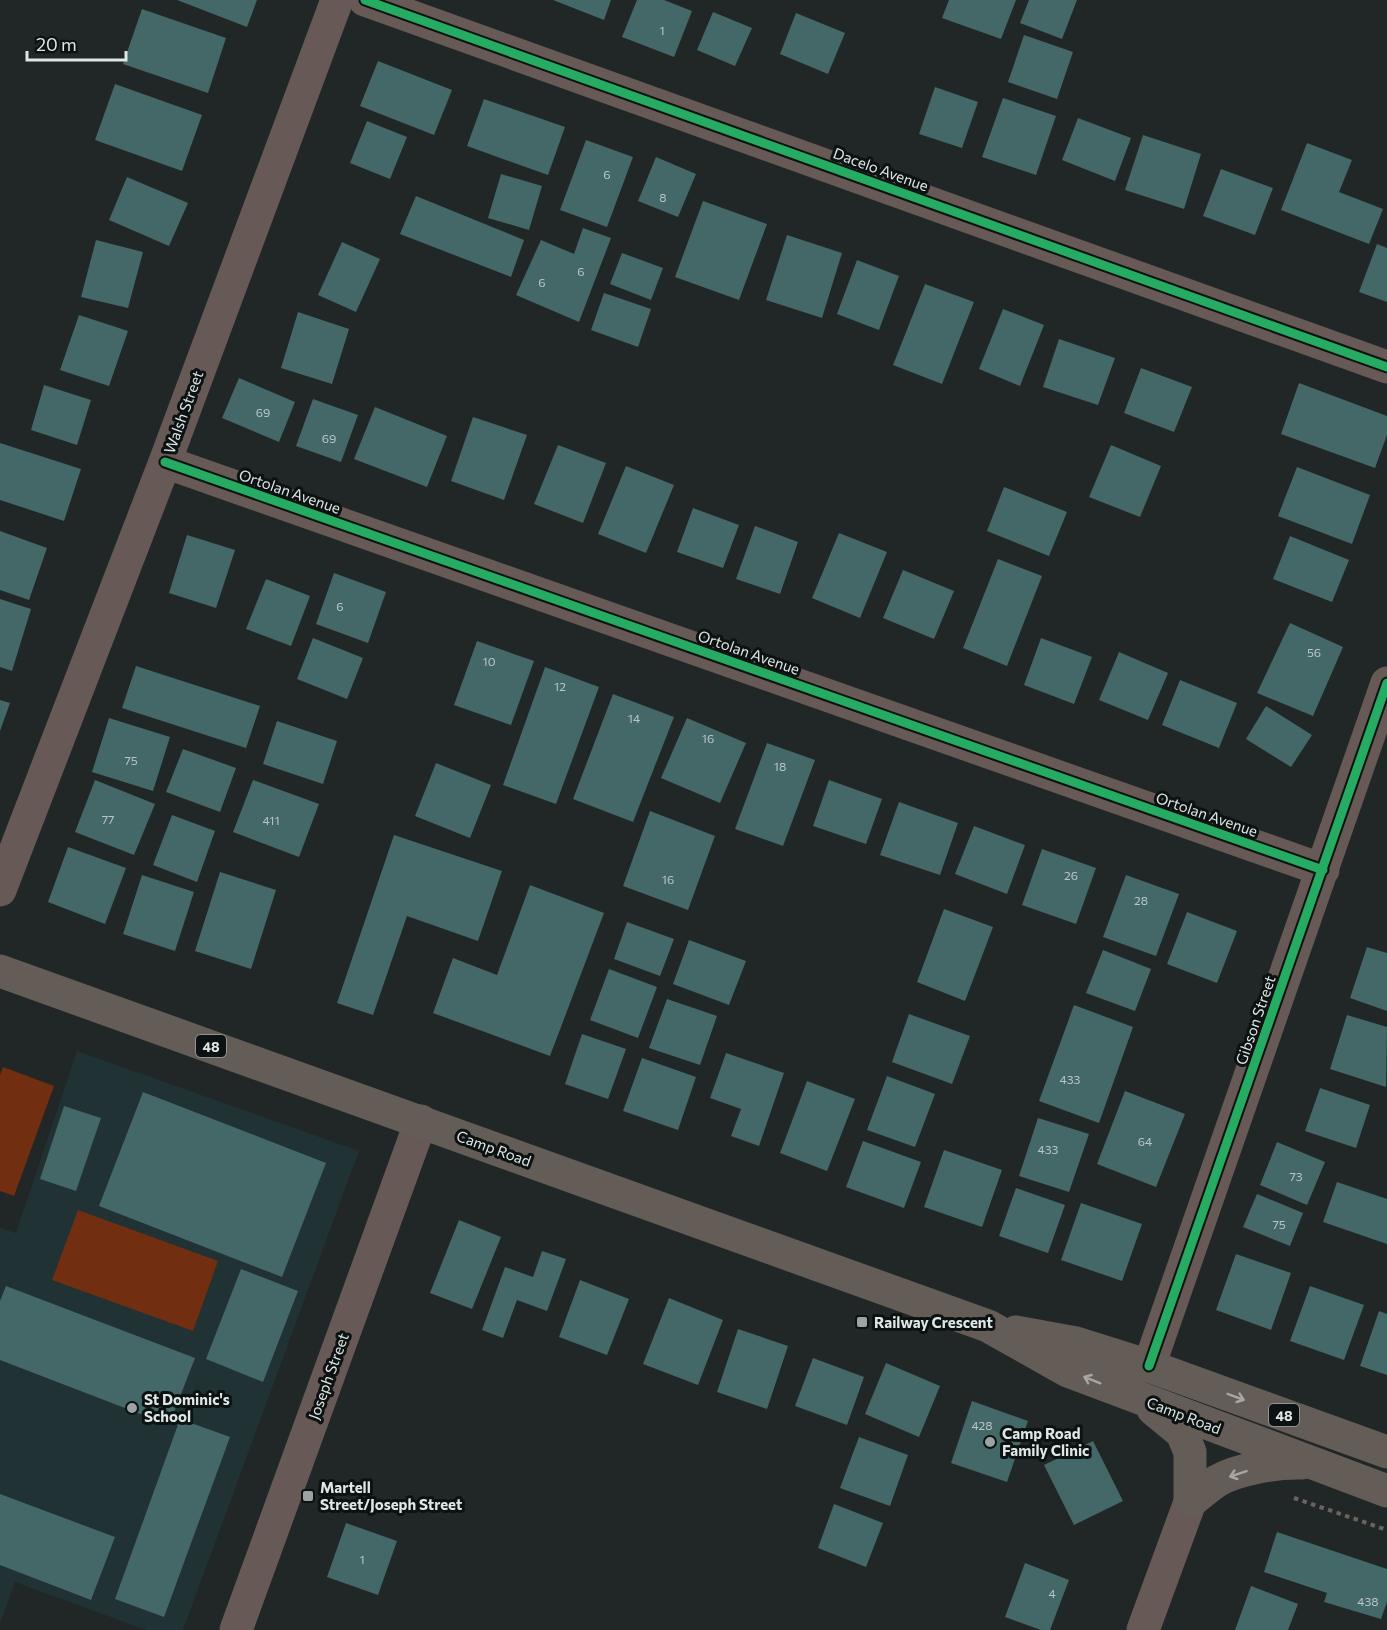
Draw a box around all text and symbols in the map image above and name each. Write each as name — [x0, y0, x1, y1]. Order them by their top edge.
house number: 1 — [659, 23, 665, 37]
scale bar — [27, 24, 126, 62]
text: 20 m — [36, 33, 77, 55]
street label: Dacelo Avenue — [831, 143, 931, 195]
house number: 6 — [603, 167, 611, 181]
house number: 8 — [659, 190, 667, 204]
house number: 6 — [577, 264, 585, 278]
house number: 6 — [538, 275, 546, 289]
street label: Walsh Street — [160, 368, 206, 456]
house number: 69 — [256, 405, 270, 419]
house number: 69 — [322, 431, 336, 445]
street label: Ortolan Avenue — [237, 465, 343, 517]
house number: 6 — [336, 599, 344, 613]
street label: Ortolan Avenue — [696, 626, 802, 678]
house number: 56 — [1307, 645, 1321, 659]
house number: 10 — [483, 654, 496, 668]
house number: 12 — [554, 679, 566, 693]
house number: 14 — [628, 711, 640, 725]
house number: 16 — [702, 731, 714, 745]
house number: 75 — [124, 753, 138, 767]
house number: 18 — [774, 759, 786, 773]
street label: Ortolan Avenue — [1154, 788, 1260, 840]
house number: 77 — [102, 812, 114, 826]
house number: 411 — [262, 813, 280, 827]
house number: 26 — [1064, 868, 1078, 882]
house number: 16 — [662, 872, 674, 886]
house number: 28 — [1134, 893, 1148, 907]
street label: Gibson Street — [1231, 973, 1279, 1067]
road number: 48 — [196, 1035, 226, 1057]
house number: 433 — [1060, 1072, 1081, 1086]
street label: Camp Road — [454, 1126, 534, 1170]
house number: 64 — [1138, 1134, 1152, 1148]
house number: 433 — [1038, 1142, 1059, 1156]
house number: 73 — [1289, 1169, 1303, 1183]
house number: 75 — [1272, 1217, 1286, 1231]
place label: Railway Crescent — [874, 1313, 993, 1331]
marker: Railway Crescent — [855, 1315, 869, 1329]
street label: Joseph Street — [304, 1330, 352, 1422]
one-way arrow — [1083, 1374, 1101, 1385]
place label: St Dominic's School — [144, 1390, 230, 1425]
street label: Camp Road — [1144, 1393, 1224, 1437]
one-way arrow — [1226, 1393, 1245, 1404]
marker: St Dominic's School — [125, 1401, 139, 1415]
road number: 48 — [1269, 1404, 1299, 1426]
house number: 428 — [972, 1418, 992, 1432]
place label: Camp Road Family Clinic — [1002, 1424, 1089, 1459]
marker: Camp Road Family Clinic — [983, 1435, 997, 1449]
one-way arrow — [1229, 1470, 1247, 1481]
place label: Martell Street/Joseph Street — [320, 1478, 462, 1513]
marker: Martell Street/Joseph Street — [301, 1489, 315, 1503]
house number: 1 — [359, 1552, 365, 1566]
house number: 4 — [1048, 1586, 1056, 1600]
house number: 438 — [1357, 1594, 1379, 1608]

